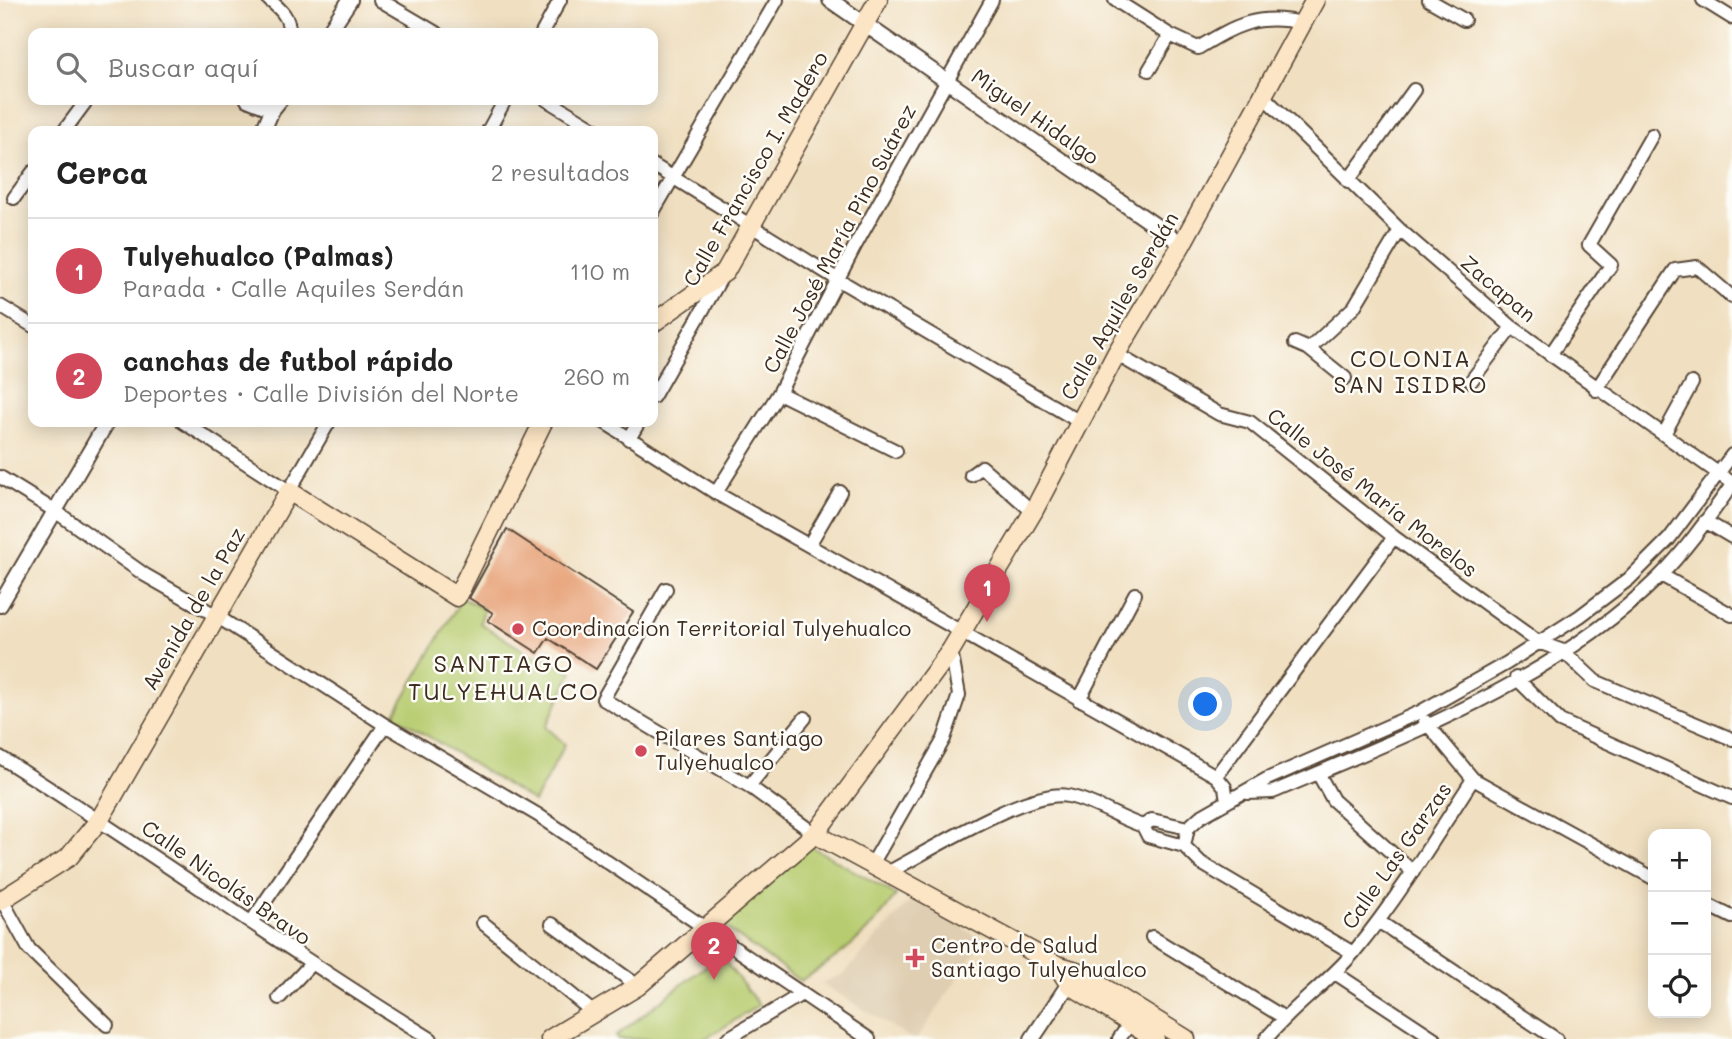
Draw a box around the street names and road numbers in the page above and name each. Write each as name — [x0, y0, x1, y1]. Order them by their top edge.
street label: Calle Francisco I. Madero — [676, 46, 833, 291]
street label: Miguel Hidalgo — [967, 62, 1105, 170]
street label: Calle José María Pino Suárez — [756, 99, 921, 377]
street label: Calle Aquiles Serdán — [1054, 206, 1184, 404]
street label: Zacapan — [1456, 248, 1542, 327]
street label: Calle José María Morelos — [1262, 401, 1484, 582]
street label: Avenida de la Paz — [135, 522, 250, 694]
street label: Calle Las Garzas — [1335, 776, 1457, 934]
street label: Calle Nicolás Bravo — [137, 813, 317, 950]

